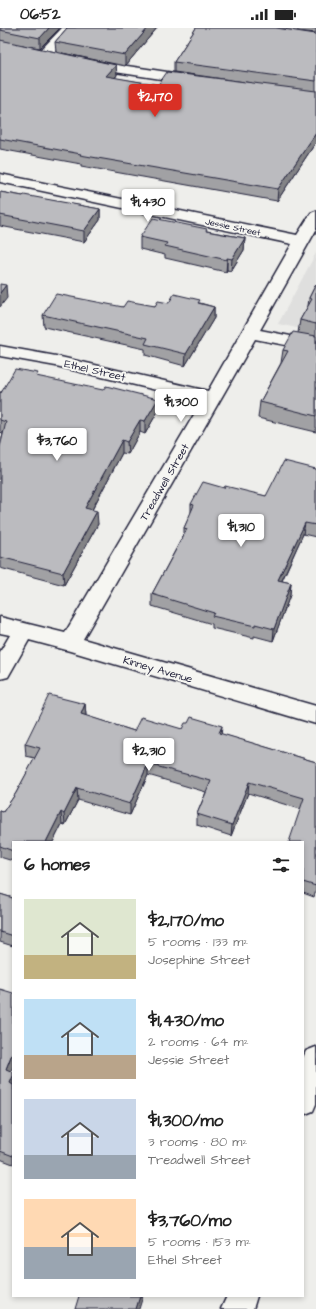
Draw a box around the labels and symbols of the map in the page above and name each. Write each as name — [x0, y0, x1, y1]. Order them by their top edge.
pin: $2,170 — [122, 84, 188, 118]
pin: $1,430 — [115, 189, 181, 223]
street label: Jessie Street — [204, 215, 262, 240]
street label: Ethel Street — [63, 356, 128, 385]
pin: $1,300 — [148, 389, 214, 423]
pin: $3,760 — [24, 428, 90, 462]
street label: Treadwell Street — [136, 440, 193, 524]
pin: $1,310 — [208, 514, 274, 548]
street label: Kinney Avenue — [121, 652, 194, 688]
pin: $2,310 — [116, 738, 182, 772]

